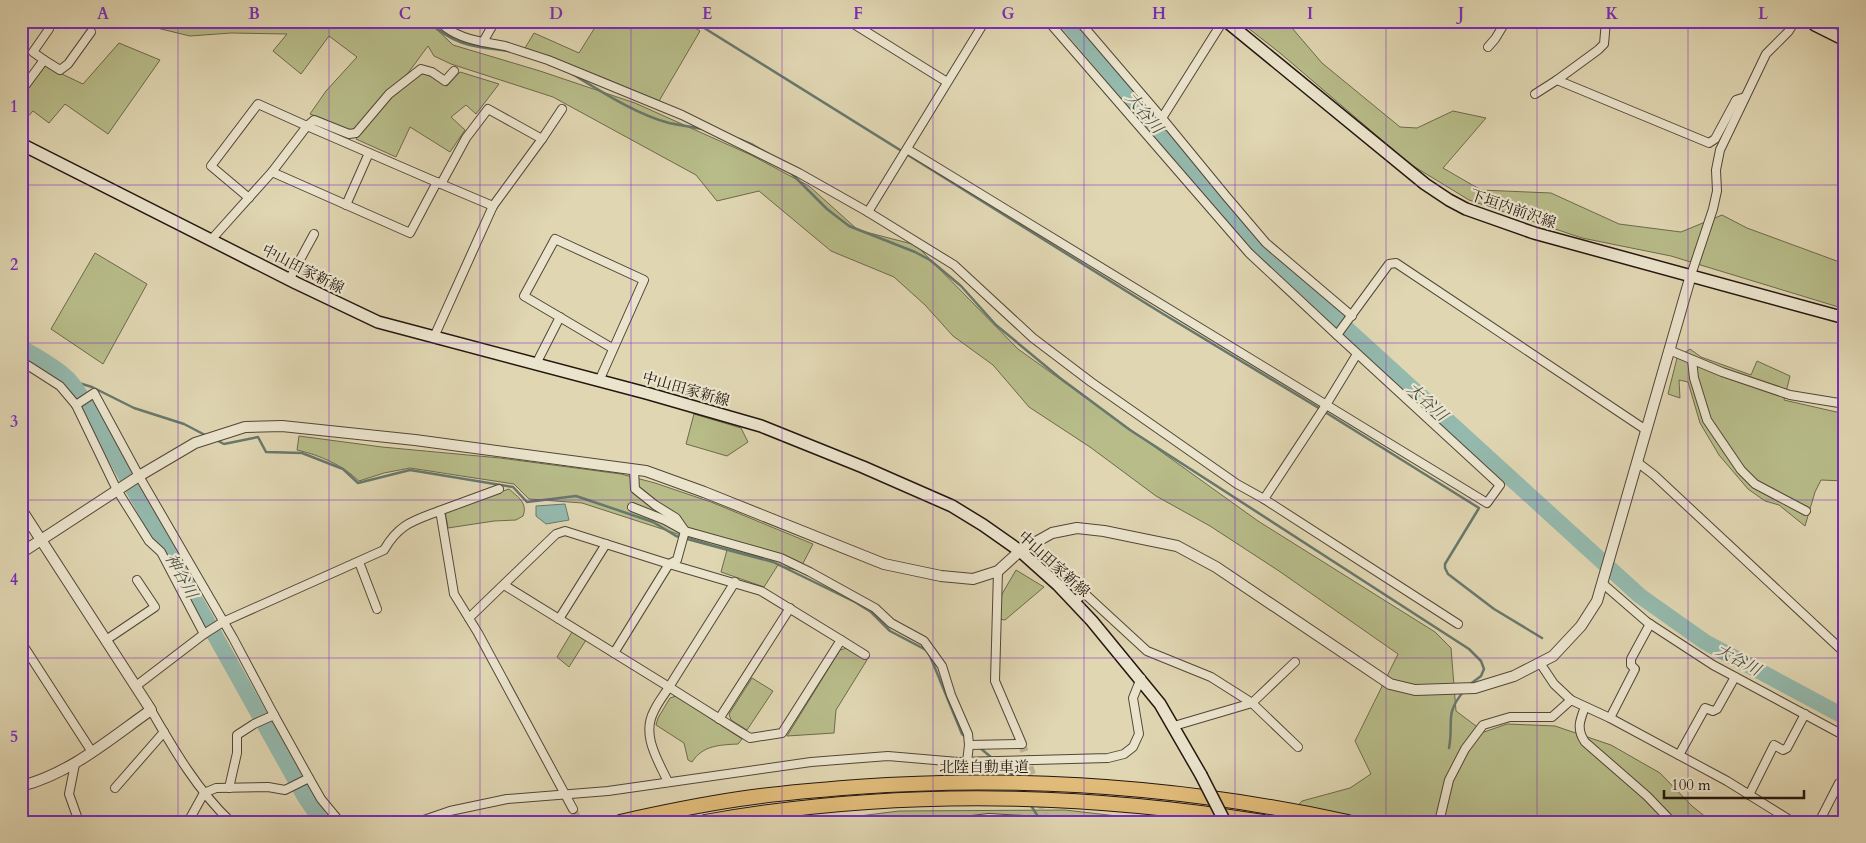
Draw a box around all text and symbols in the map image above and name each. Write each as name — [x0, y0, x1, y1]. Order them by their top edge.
text: A — [97, 3, 109, 25]
text: B — [248, 3, 260, 25]
text: C — [399, 3, 411, 25]
text: D — [549, 3, 563, 25]
text: E — [702, 3, 712, 25]
text: F — [853, 3, 863, 25]
text: G — [1001, 3, 1015, 25]
text: H — [1152, 3, 1166, 25]
text: I — [1307, 3, 1313, 25]
text: J — [1456, 3, 1464, 25]
text: K — [1606, 3, 1619, 25]
text: L — [1758, 3, 1769, 25]
water label: 大谷川 — [1120, 88, 1169, 140]
text: 1 — [10, 96, 18, 118]
street label: 下垣内前沢線 — [1467, 185, 1559, 233]
street label: 中山田家新線 — [258, 240, 348, 298]
text: 2 — [10, 254, 18, 276]
street label: 中山田家新線 — [640, 367, 732, 411]
water label: 大谷川 — [1402, 378, 1454, 428]
text: 3 — [10, 411, 18, 433]
street label: 中山田家新線 — [1014, 526, 1094, 602]
water label: 神谷川 — [160, 550, 203, 604]
text: 4 — [10, 569, 18, 591]
water label: 大谷川 — [1712, 639, 1766, 682]
text: 5 — [10, 726, 18, 748]
street label: 北陸自動車道 — [939, 757, 1029, 777]
scale bar — [1664, 768, 1804, 800]
text: 100 m — [1671, 775, 1711, 795]

